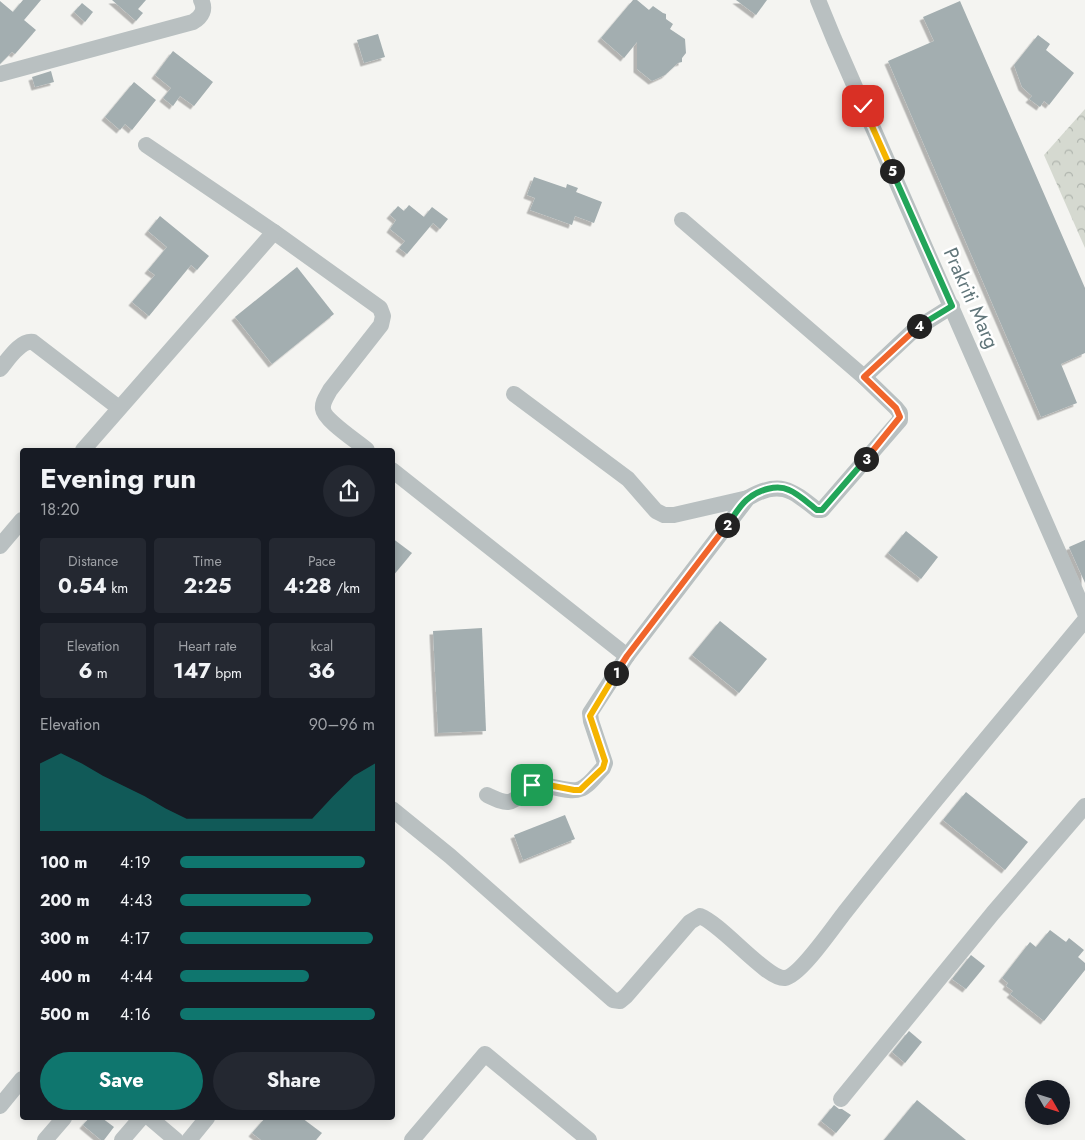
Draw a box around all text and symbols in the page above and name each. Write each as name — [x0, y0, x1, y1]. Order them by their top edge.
pin — [842, 85, 884, 127]
icon: check — [849, 92, 877, 120]
pin: 5 — [880, 158, 904, 184]
text: 5 — [888, 161, 897, 181]
street label: Prakriti Marg — [936, 243, 1006, 353]
pin: 4 — [906, 314, 932, 338]
text: 4 — [915, 316, 924, 336]
pin: 3 — [854, 446, 878, 472]
text: 3 — [862, 449, 871, 469]
text: Evening run — [40, 458, 196, 499]
button: share — [323, 465, 375, 517]
text: 18:20 — [40, 498, 79, 521]
pin: 2 — [714, 512, 740, 538]
text: 2 — [723, 515, 732, 535]
text: Distance — [68, 551, 118, 571]
text: Time — [193, 551, 222, 571]
text: Pace — [308, 551, 336, 571]
text: 0.54 — [58, 571, 107, 601]
text: 2:25 — [184, 571, 231, 601]
text: 4:28 — [283, 571, 332, 601]
text: km — [107, 578, 128, 598]
text: /km — [332, 578, 360, 598]
text: Elevation — [67, 636, 120, 656]
text: Heart rate — [178, 636, 237, 656]
text: kcal — [311, 636, 333, 656]
text: 6 — [79, 656, 93, 686]
text: 147 — [173, 656, 211, 686]
text: 36 — [308, 656, 335, 686]
pin: 1 — [604, 660, 628, 686]
text: m — [93, 663, 108, 683]
text: bpm — [211, 663, 242, 683]
text: 1 — [613, 663, 620, 683]
text: Elevation — [40, 713, 100, 736]
text: 90–96 m — [309, 713, 375, 736]
pin — [511, 764, 553, 806]
icon: arrive — [518, 771, 546, 799]
text: 100 m — [40, 851, 87, 874]
text: 4:19 — [120, 851, 151, 874]
text: 200 m — [40, 889, 90, 912]
text: 4:43 — [120, 889, 152, 912]
text: 300 m — [40, 927, 89, 950]
text: 4:17 — [120, 927, 150, 950]
text: 400 m — [40, 965, 90, 988]
text: 4:44 — [120, 965, 153, 988]
text: 500 m — [40, 1003, 89, 1026]
text: 4:16 — [120, 1003, 151, 1026]
button: Save — [40, 1052, 203, 1110]
button: Share — [213, 1052, 375, 1110]
north arrow — [1025, 1080, 1070, 1125]
map controls — [1025, 1080, 1070, 1125]

